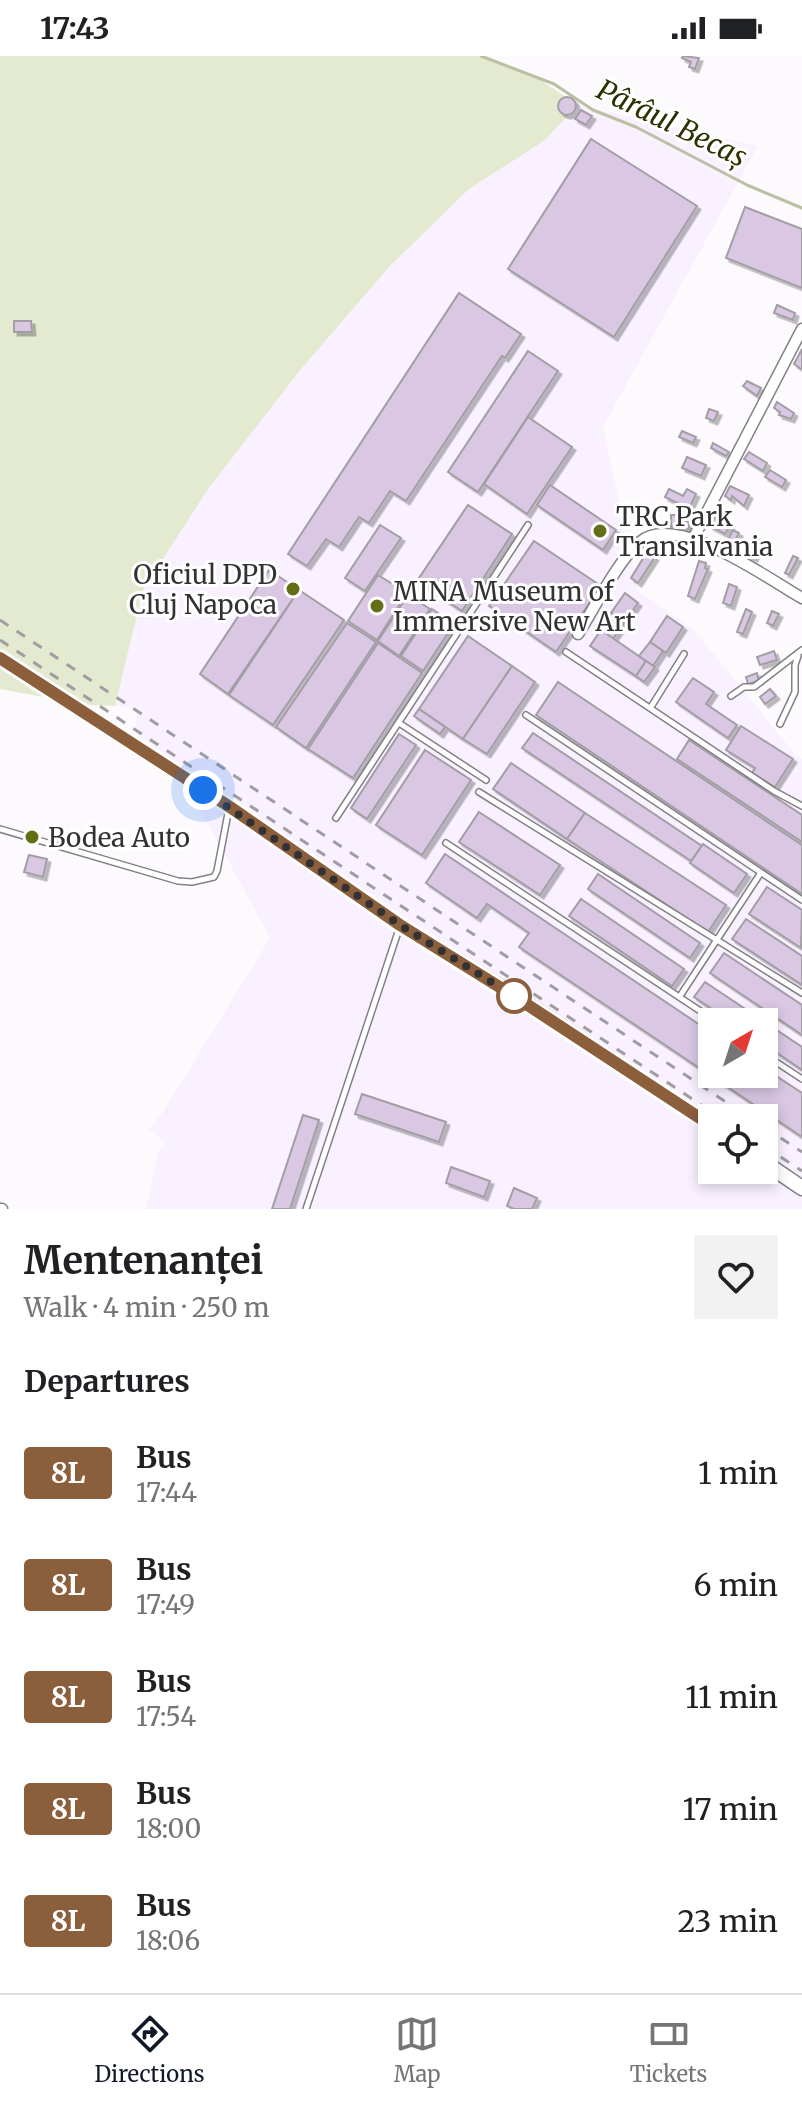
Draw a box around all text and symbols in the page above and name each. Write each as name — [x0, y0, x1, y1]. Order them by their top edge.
text: 17:43 — [40, 9, 110, 47]
water label: Pârâul Becaș — [591, 71, 753, 175]
place label: TRC Park Transilvania — [616, 500, 773, 563]
marker: TRC Park Transilvania — [591, 522, 609, 540]
place label: Oficiul DPD Cluj Napoca — [129, 558, 277, 621]
place label: MINA Museum of Immersive New Art — [393, 575, 636, 638]
marker: Oficiul DPD Cluj Napoca — [284, 580, 302, 598]
marker: MINA Museum of Immersive New Art — [368, 597, 386, 615]
your location — [183, 770, 223, 810]
place label: Bodea Auto — [48, 821, 190, 854]
marker: Bodea Auto — [23, 828, 41, 846]
unlabelled marker — [497, 979, 531, 1013]
north arrow — [698, 1008, 778, 1088]
map controls — [698, 1008, 778, 1184]
button: locate — [698, 1104, 778, 1184]
button: heart — [694, 1235, 778, 1319]
text: Mentenanței — [24, 1237, 263, 1284]
text: Walk · 4 min · 250 m — [24, 1291, 270, 1324]
text: Departures — [24, 1362, 190, 1400]
text: Bus — [136, 1438, 192, 1476]
text: 1 min — [698, 1454, 778, 1492]
text: 8L — [51, 1455, 85, 1491]
text: 17:44 — [136, 1476, 197, 1509]
text: Bus — [136, 1550, 192, 1588]
text: 6 min — [693, 1566, 778, 1604]
text: 8L — [51, 1567, 85, 1603]
text: 17:49 — [136, 1588, 195, 1621]
text: Bus — [136, 1662, 192, 1700]
text: 11 min — [685, 1678, 778, 1716]
text: 8L — [51, 1679, 85, 1715]
text: 17:54 — [136, 1700, 196, 1733]
text: Bus — [136, 1774, 192, 1812]
text: 17 min — [683, 1790, 778, 1828]
text: 8L — [51, 1791, 85, 1827]
text: 18:00 — [136, 1812, 201, 1845]
text: Bus — [136, 1886, 192, 1924]
text: 23 min — [678, 1902, 778, 1940]
text: 8L — [51, 1903, 85, 1939]
text: 18:06 — [136, 1924, 200, 1957]
tab: Directions — [95, 2012, 205, 2088]
tab: Map — [394, 2012, 441, 2088]
tab: Tickets — [630, 2012, 707, 2088]

